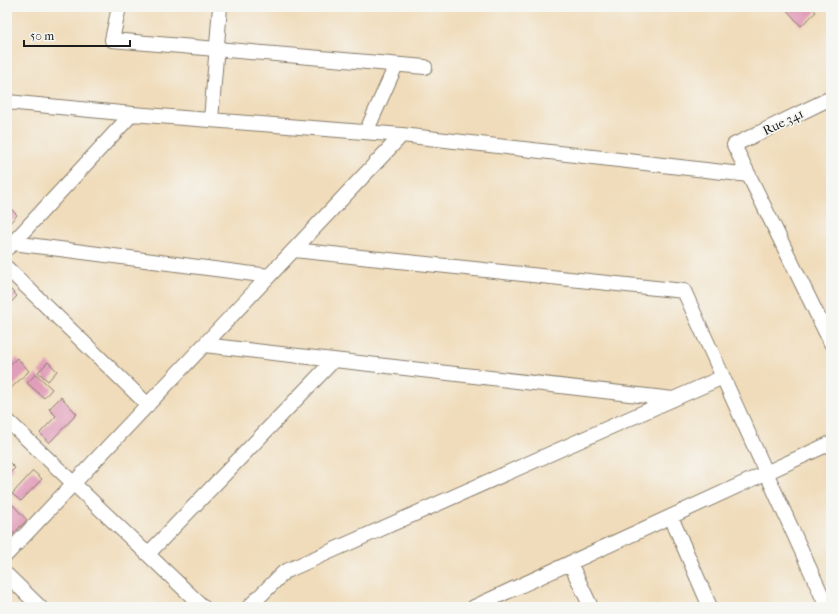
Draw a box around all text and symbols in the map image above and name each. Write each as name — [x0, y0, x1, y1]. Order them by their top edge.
scale bar — [24, 22, 130, 48]
text: 50 m — [30, 29, 54, 43]
street label: Rue 341 — [760, 106, 806, 138]

